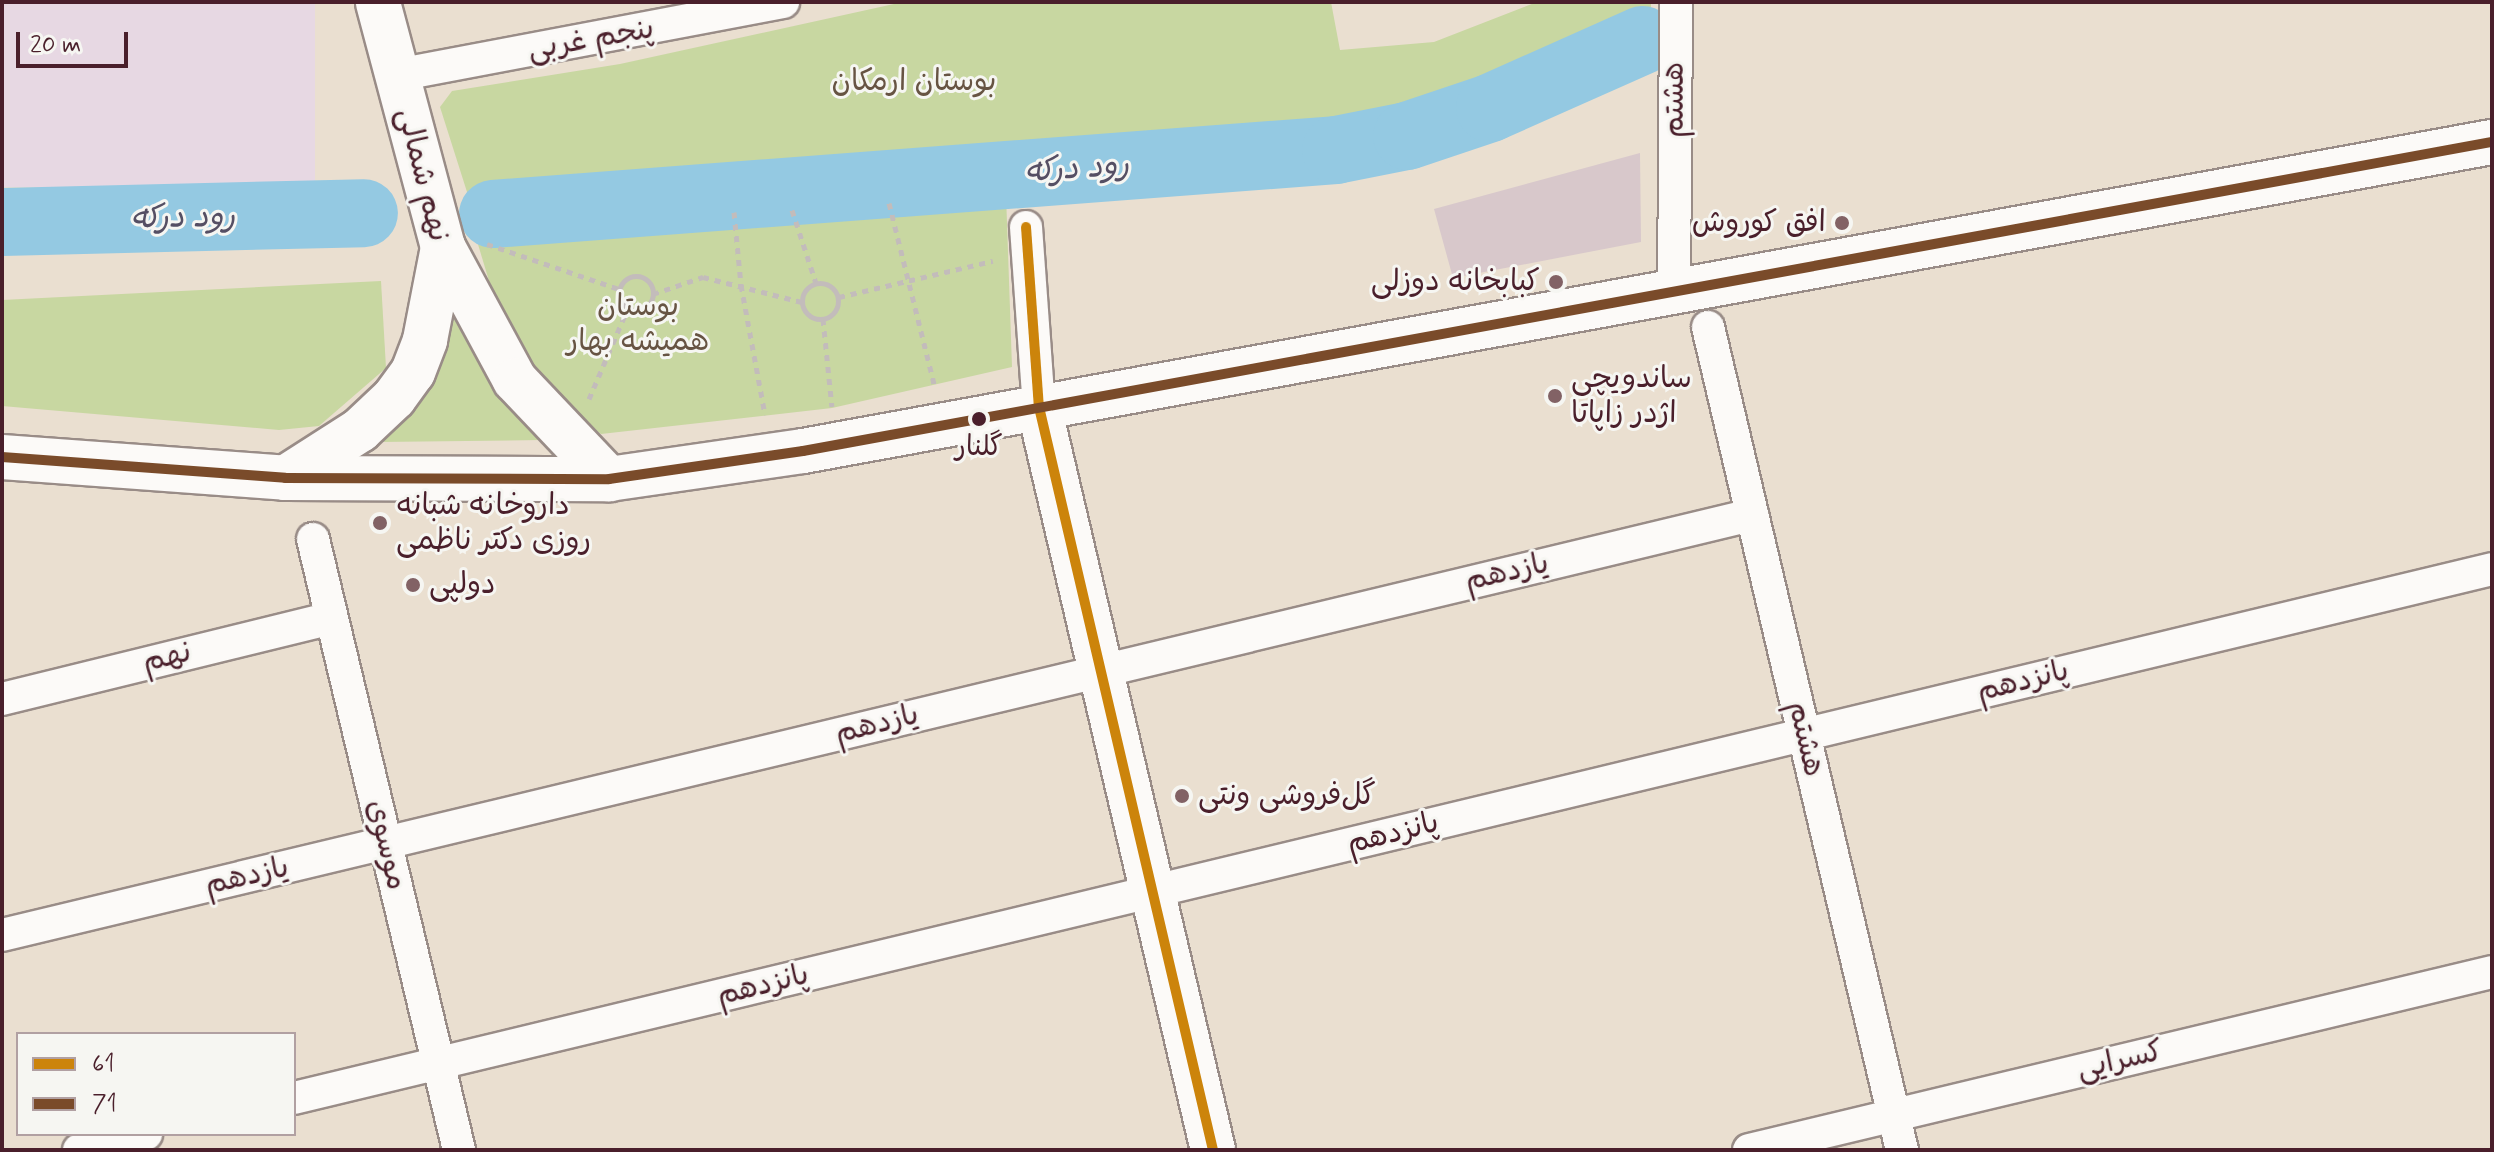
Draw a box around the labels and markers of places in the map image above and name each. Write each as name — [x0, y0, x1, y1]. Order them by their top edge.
place label: افق کوروش — [1692, 205, 1826, 241]
marker: افق کوروش — [1833, 214, 1851, 232]
place label: کبابخانه دوزلی — [1371, 264, 1540, 300]
marker: کبابخانه دوزلی — [1547, 273, 1565, 291]
place label: ساندویچی اژدر زاپاتا — [1571, 361, 1692, 432]
marker: ساندویچی اژدر زاپاتا — [1546, 387, 1564, 405]
marker: گلنار — [971, 411, 987, 427]
place label: گلنار — [955, 431, 1003, 465]
place label: داروخانه شبانه روزی دکتر ناظمی — [396, 488, 591, 558]
marker: داروخانه شبانه روزی دکتر ناظمی — [371, 514, 389, 532]
place label: دولپی — [429, 567, 496, 603]
marker: دولپی — [404, 576, 422, 594]
place label: گل‌فروشی ونتی — [1198, 778, 1376, 814]
marker: گل‌فروشی ونتی — [1173, 787, 1191, 805]

